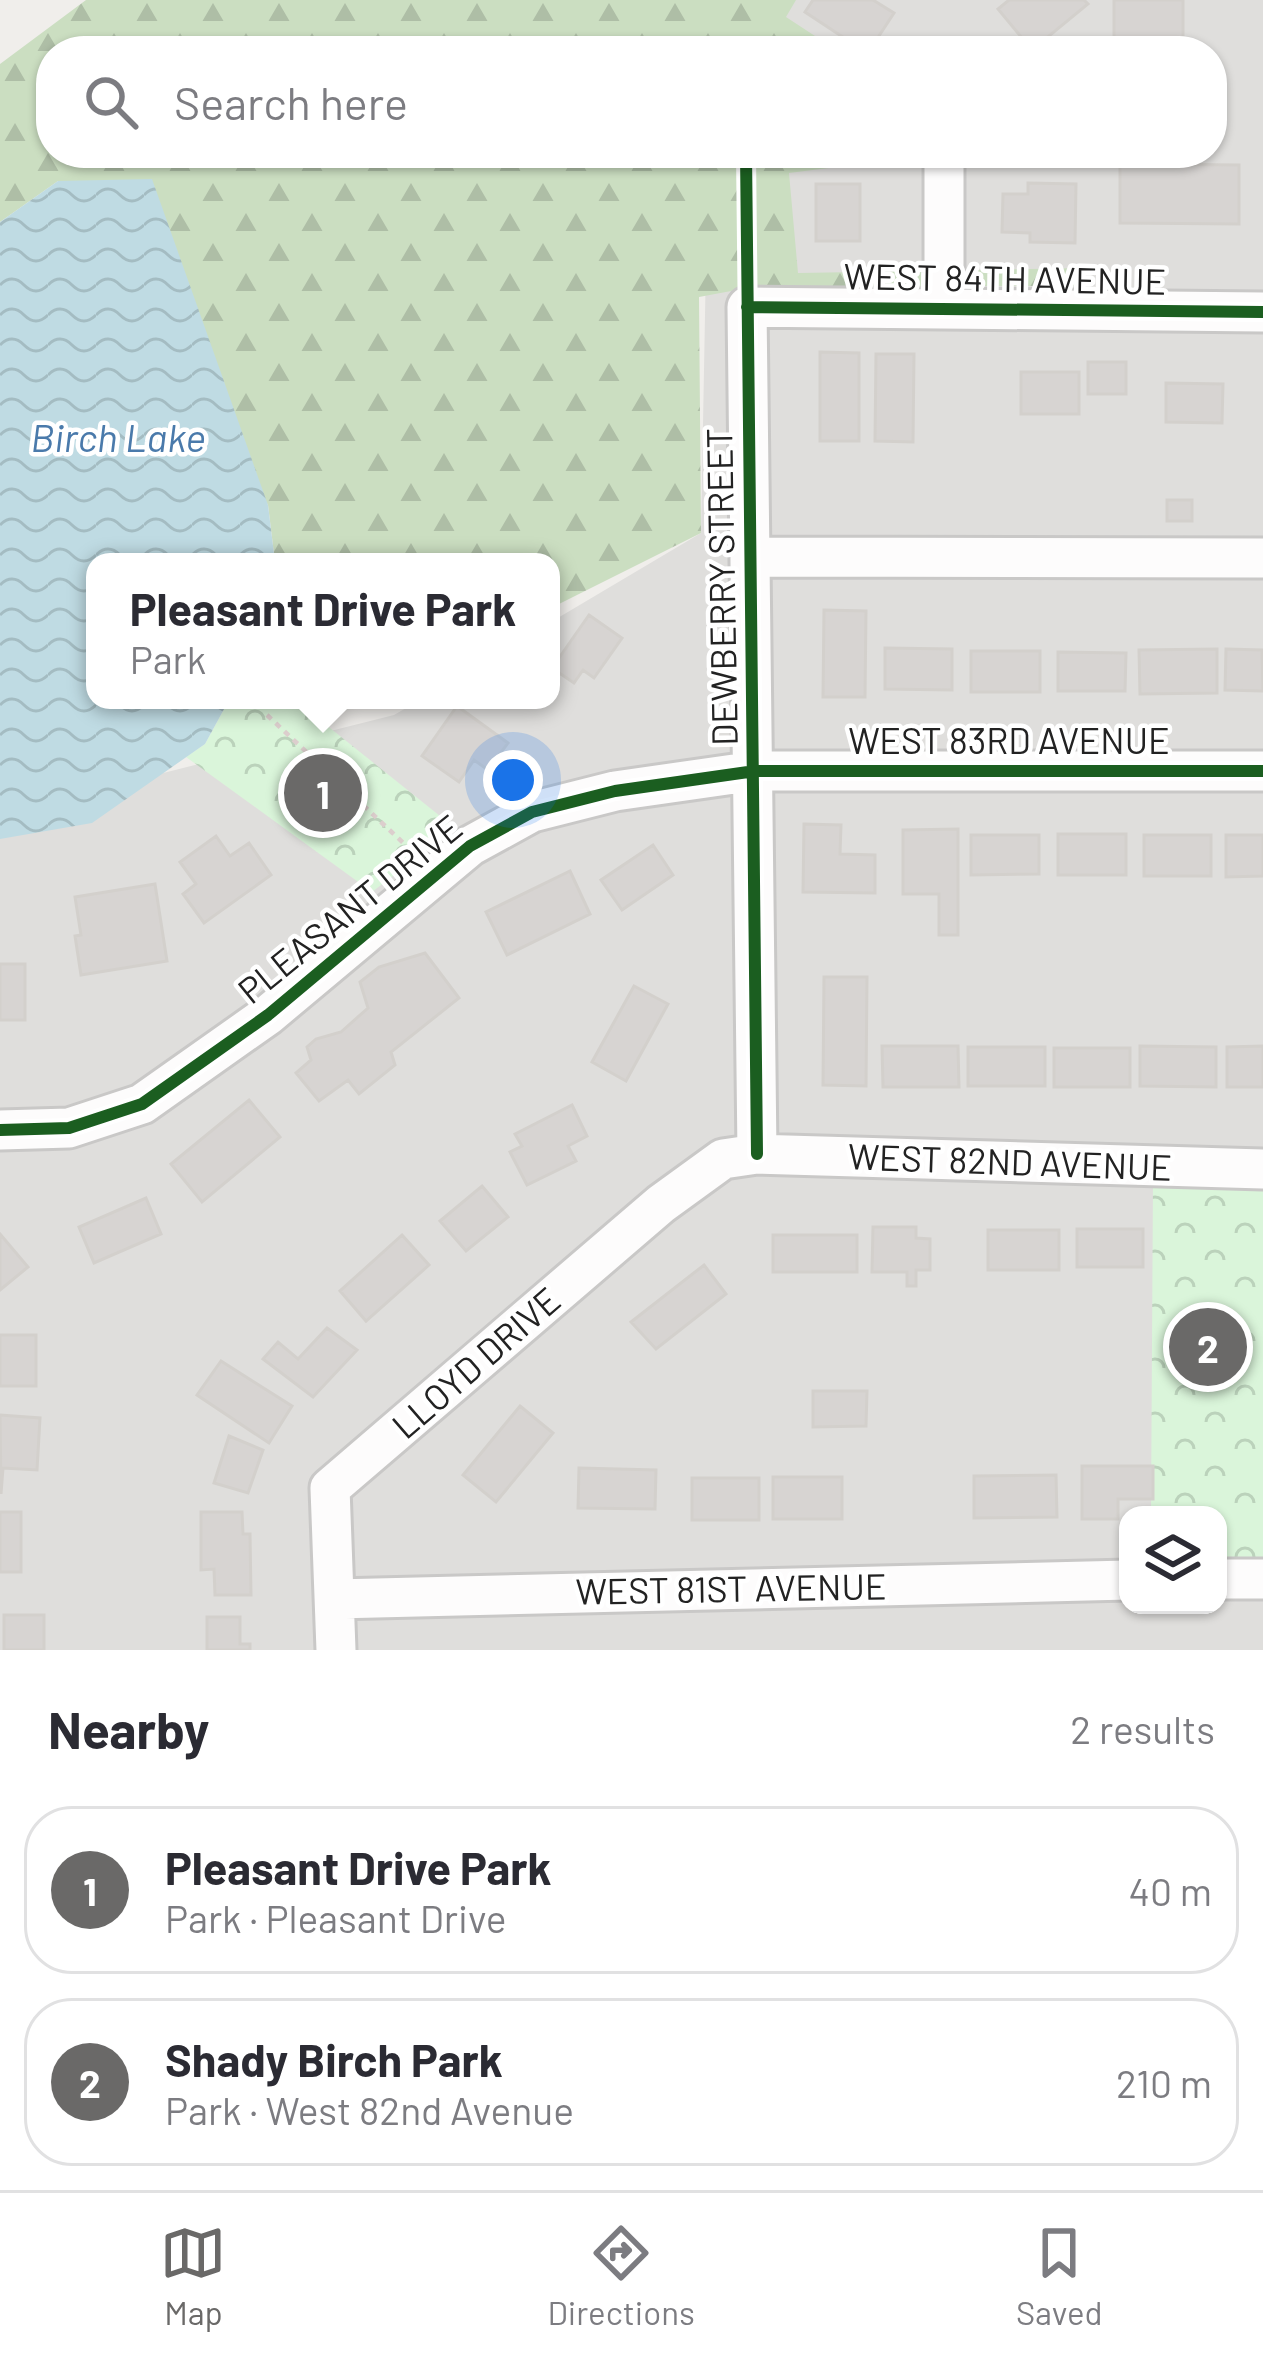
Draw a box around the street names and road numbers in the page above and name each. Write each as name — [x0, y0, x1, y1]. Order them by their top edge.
street label: WEST 84TH AVENUE — [843, 253, 1167, 302]
street label: DEWBERRY STREET — [696, 428, 745, 746]
street label: WEST 83RD AVENUE — [848, 718, 1170, 761]
street label: PLEASANT DRIVE — [229, 805, 469, 1011]
street label: WEST 82ND AVENUE — [847, 1133, 1173, 1188]
street label: LLOYD DRIVE — [382, 1277, 568, 1446]
street label: WEST 81ST AVENUE — [575, 1563, 887, 1612]

